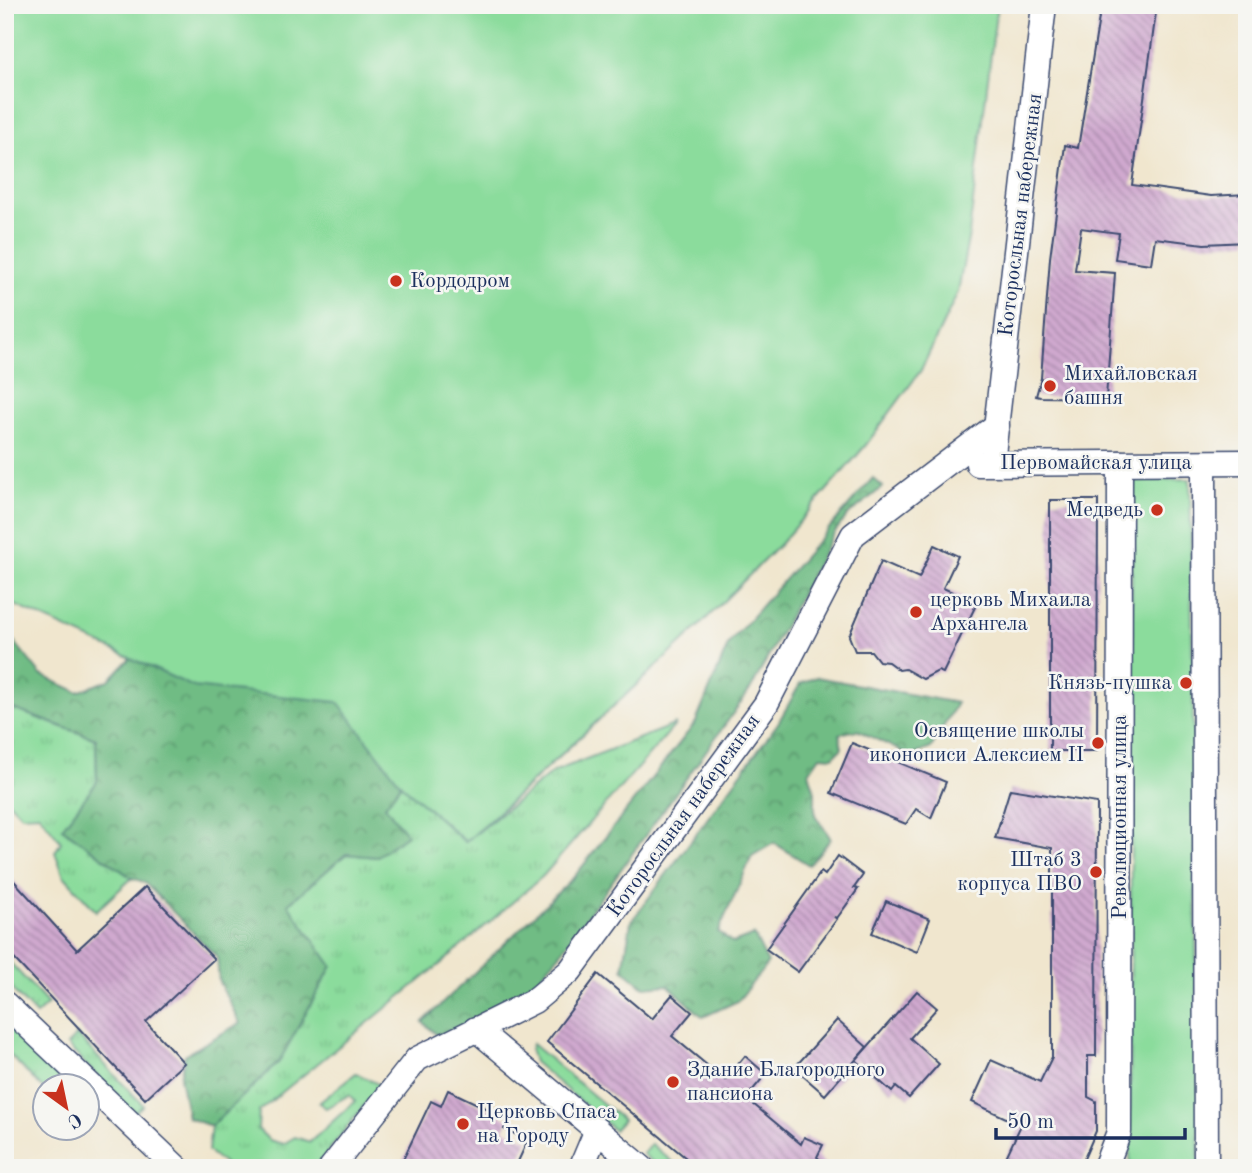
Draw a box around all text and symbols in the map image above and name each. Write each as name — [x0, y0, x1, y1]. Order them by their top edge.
street label: Которосльная набережная — [996, 92, 1046, 338]
place label: Кордодром — [410, 271, 510, 292]
marker: Кордодром — [388, 273, 404, 289]
place label: Михайловская башня — [1064, 364, 1198, 409]
marker: Михайловская башня — [1042, 378, 1058, 394]
street label: Первомайская улица — [1000, 453, 1192, 474]
place label: Медведь — [1066, 500, 1143, 521]
marker: Медведь — [1149, 502, 1165, 518]
place label: церковь Михаила Архангела — [930, 590, 1091, 635]
marker: церковь Михаила Архангела — [908, 604, 924, 620]
place label: Князь-пушка — [1048, 673, 1172, 694]
marker: Князь-пушка — [1178, 675, 1194, 691]
street label: Которосльная набережная — [604, 711, 764, 921]
street label: Революционная улица — [1110, 715, 1131, 919]
place label: Освящение школы иконописи Алексием II — [869, 721, 1084, 766]
marker: Освящение школы иконописи Алексием II — [1090, 735, 1106, 751]
place label: Штаб 3 корпуса ПВО — [957, 850, 1082, 895]
marker: Штаб 3 корпуса ПВО — [1088, 864, 1104, 880]
place label: Здание Благородного пансиона — [687, 1060, 885, 1105]
north arrow — [32, 1072, 102, 1142]
marker: Здание Благородного пансиона — [665, 1074, 681, 1090]
scale bar — [996, 1096, 1186, 1140]
place label: Церковь Спаса на Городу — [477, 1102, 617, 1147]
text: С — [63, 1108, 84, 1131]
text: 50 m — [1007, 1112, 1054, 1133]
marker: Церковь Спаса на Городу — [455, 1116, 471, 1132]

